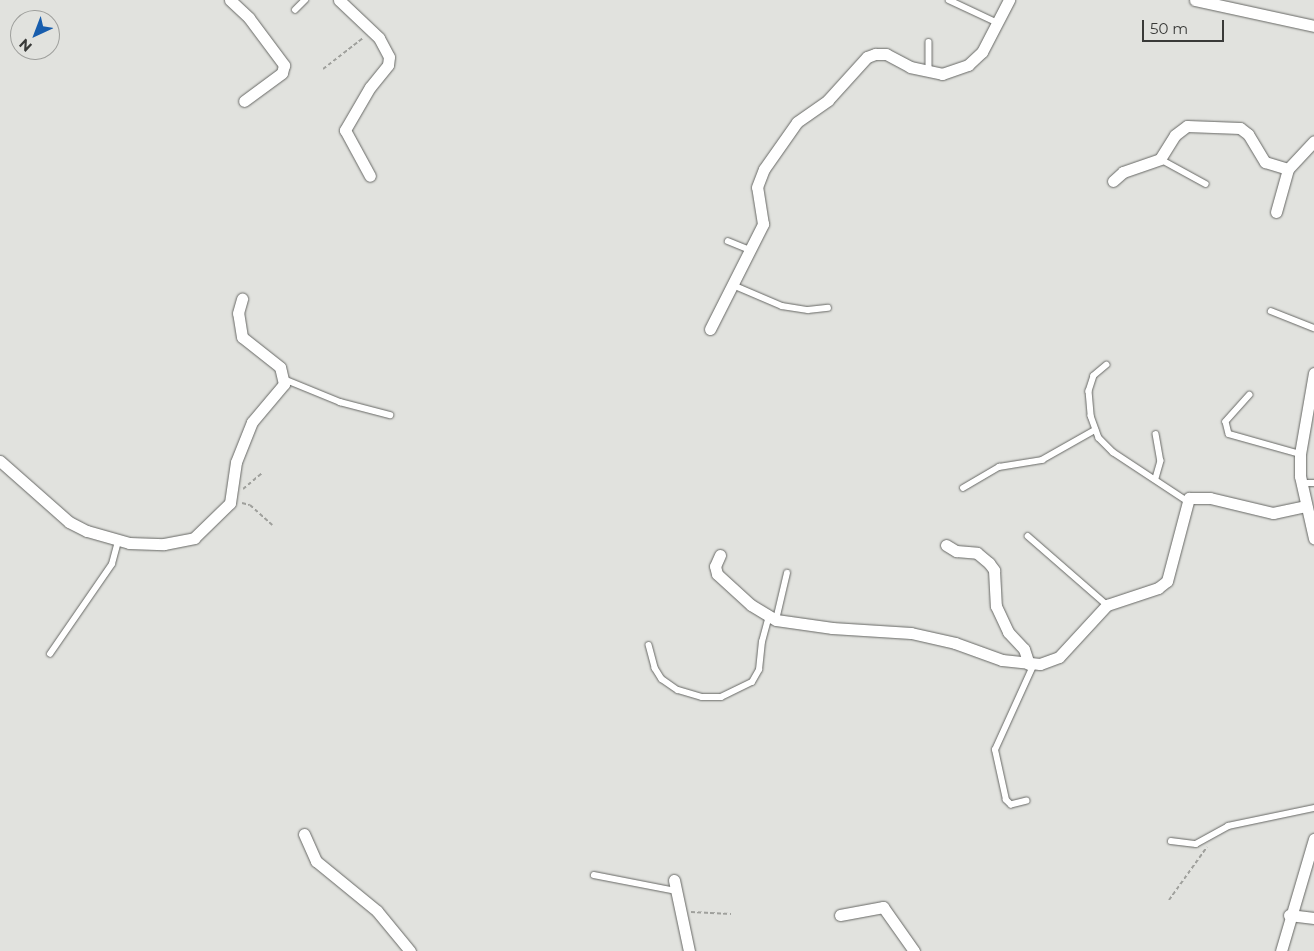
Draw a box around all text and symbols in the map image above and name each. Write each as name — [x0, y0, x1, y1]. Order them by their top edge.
north arrow — [10, 10, 60, 60]
scale bar — [1144, 10, 1226, 42]
text: 50 m — [1150, 19, 1188, 38]
text: N — [15, 35, 36, 56]

